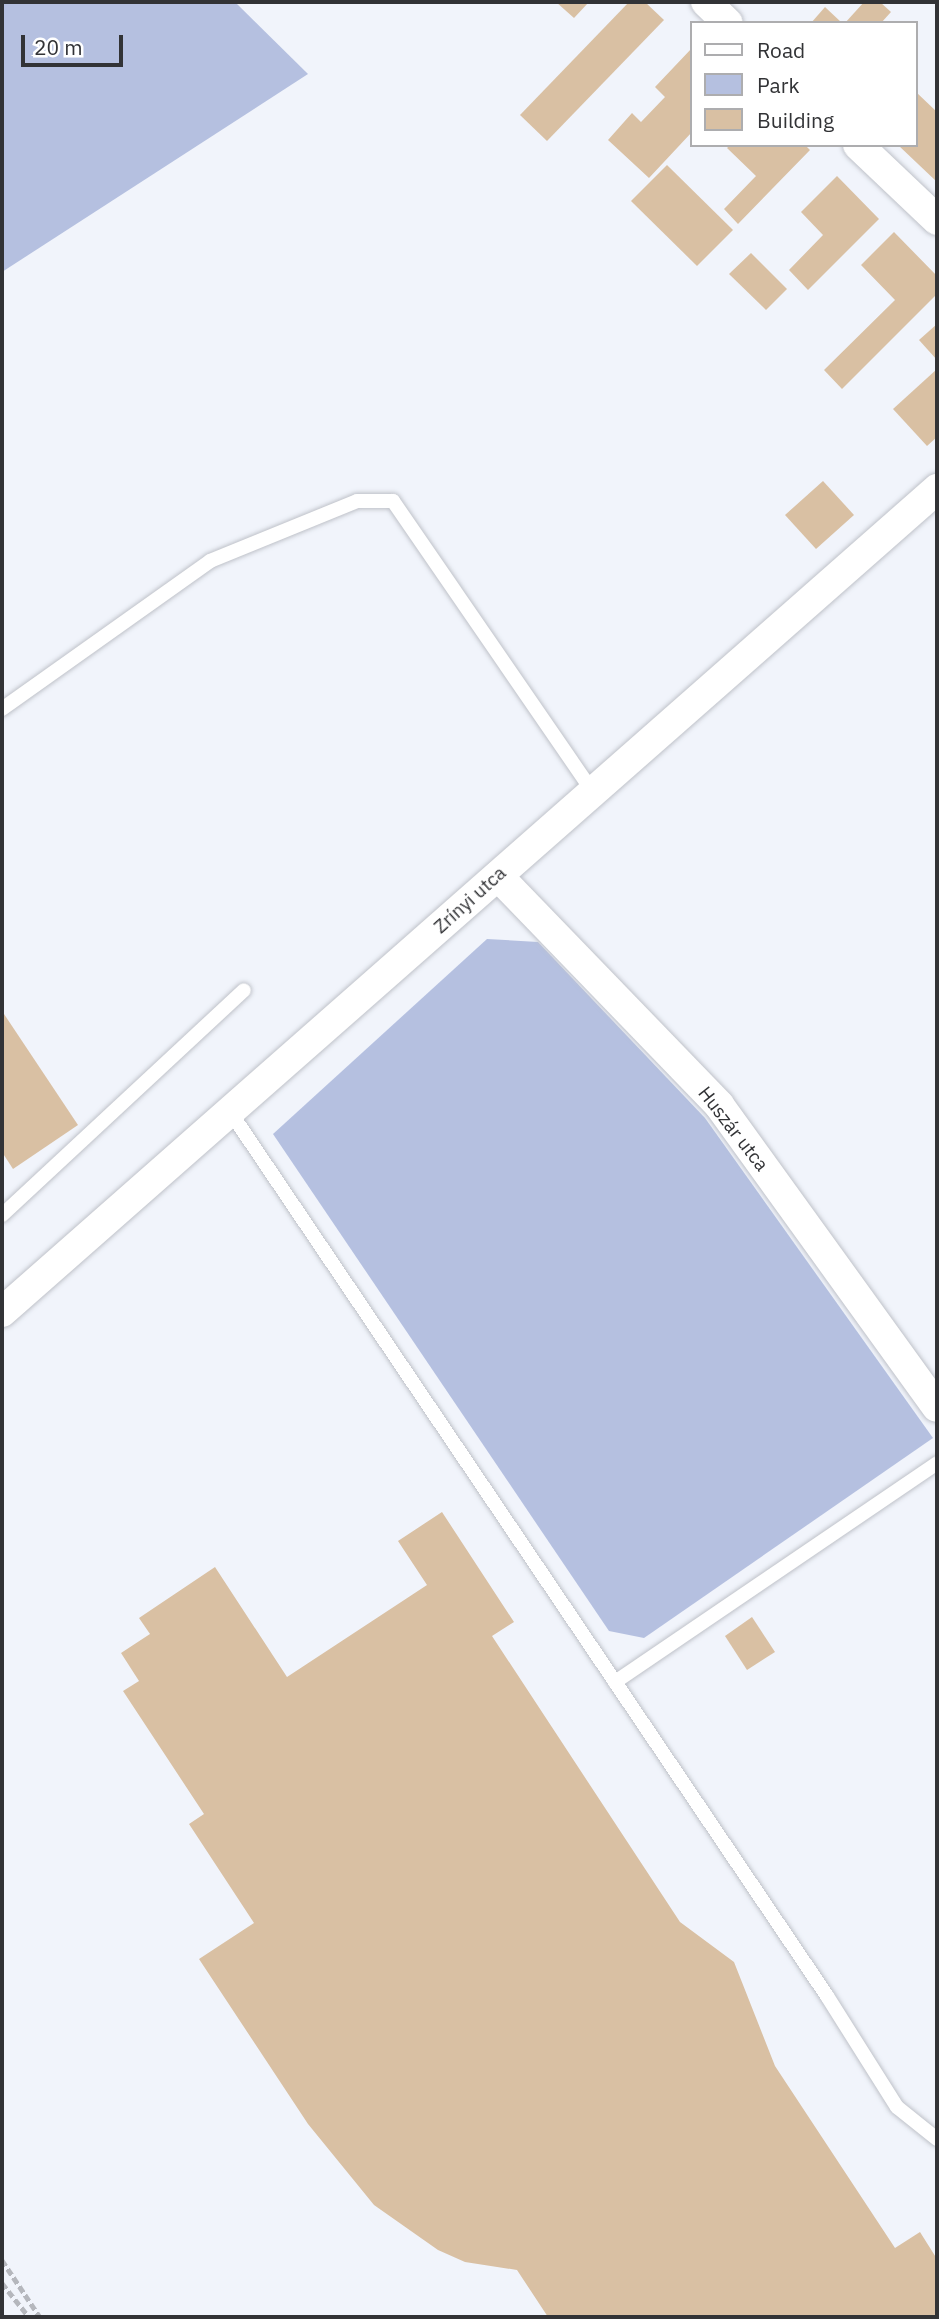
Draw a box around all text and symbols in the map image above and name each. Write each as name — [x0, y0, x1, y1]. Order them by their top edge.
scale bar — [24, 21, 126, 65]
legend — [690, 21, 918, 147]
text: 20 m — [34, 33, 83, 61]
text: Road — [757, 36, 805, 64]
text: Park — [757, 71, 800, 99]
text: Building — [757, 106, 834, 134]
street label: Zrínyi utca — [429, 862, 511, 938]
street label: Huszár utca — [693, 1082, 773, 1176]

